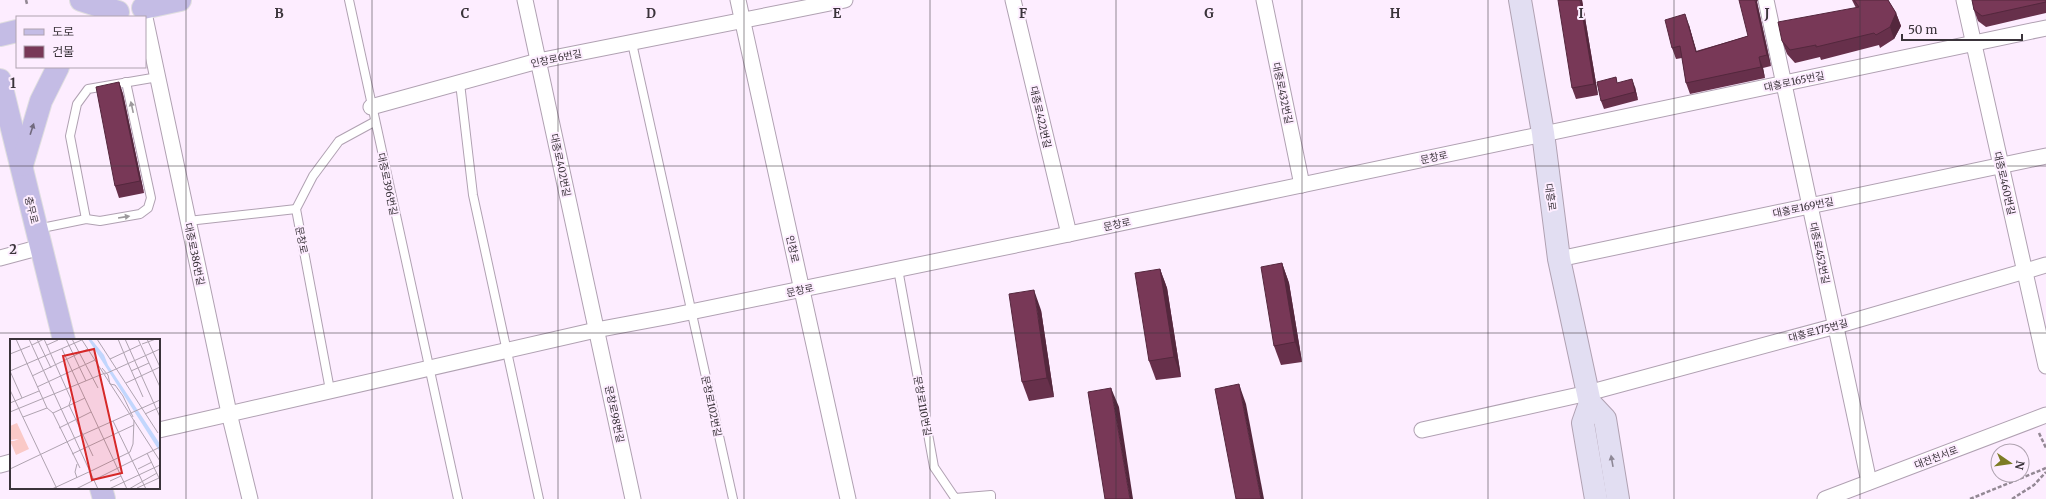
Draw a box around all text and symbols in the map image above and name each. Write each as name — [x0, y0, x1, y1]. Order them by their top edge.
text: B — [274, 5, 284, 22]
text: C — [461, 5, 470, 22]
text: D — [646, 5, 656, 22]
text: E — [833, 5, 842, 22]
text: F — [1019, 5, 1027, 22]
text: G — [1204, 5, 1214, 22]
text: H — [1390, 5, 1401, 22]
text: I — [1578, 5, 1584, 22]
text: J — [1763, 5, 1770, 22]
legend — [16, 16, 146, 68]
scale bar — [1902, 16, 2022, 42]
text: 50 m — [1908, 22, 1937, 37]
text: 도로 — [52, 24, 74, 39]
text: 건물 — [52, 44, 74, 59]
street label: 인창로6번길 — [529, 47, 583, 70]
street label: 대종로432번길 — [1270, 61, 1295, 125]
street label: 대흥로165번길 — [1763, 69, 1826, 94]
text: 1 — [10, 75, 16, 92]
street label: 대종로422번길 — [1027, 85, 1054, 149]
one-way arrow — [128, 100, 134, 113]
one-way arrow — [30, 123, 36, 135]
street label: 대종로402번길 — [547, 132, 574, 198]
street label: 문창로 — [1419, 148, 1449, 167]
street label: 대종로460번길 — [1991, 150, 2018, 216]
street label: 대종로396번길 — [375, 152, 400, 217]
street label: 대흥로 — [1542, 182, 1559, 212]
street label: 충무로 — [22, 195, 41, 225]
street label: 대흥로169번길 — [1771, 195, 1835, 220]
one-way arrow — [118, 214, 130, 220]
street label: 문창로 — [1102, 215, 1132, 234]
street label: 대종로452번길 — [1807, 221, 1832, 285]
street label: 대종로386번길 — [182, 222, 207, 287]
street label: 문창로 — [292, 225, 311, 255]
street label: 인창로 — [783, 234, 802, 264]
text: 2 — [9, 241, 17, 258]
street label: 문창로 — [785, 281, 815, 300]
street label: 대흥로175번길 — [1787, 316, 1849, 345]
inset map — [10, 339, 160, 489]
street label: 문창로102번길 — [699, 374, 724, 438]
street label: 문창로110번길 — [911, 375, 934, 437]
street label: 문창로98번길 — [602, 384, 627, 444]
street label: 대전천서로 — [1912, 443, 1960, 472]
north arrow — [1990, 443, 2030, 483]
one-way arrow — [1609, 454, 1615, 467]
text: N — [2012, 459, 2028, 471]

